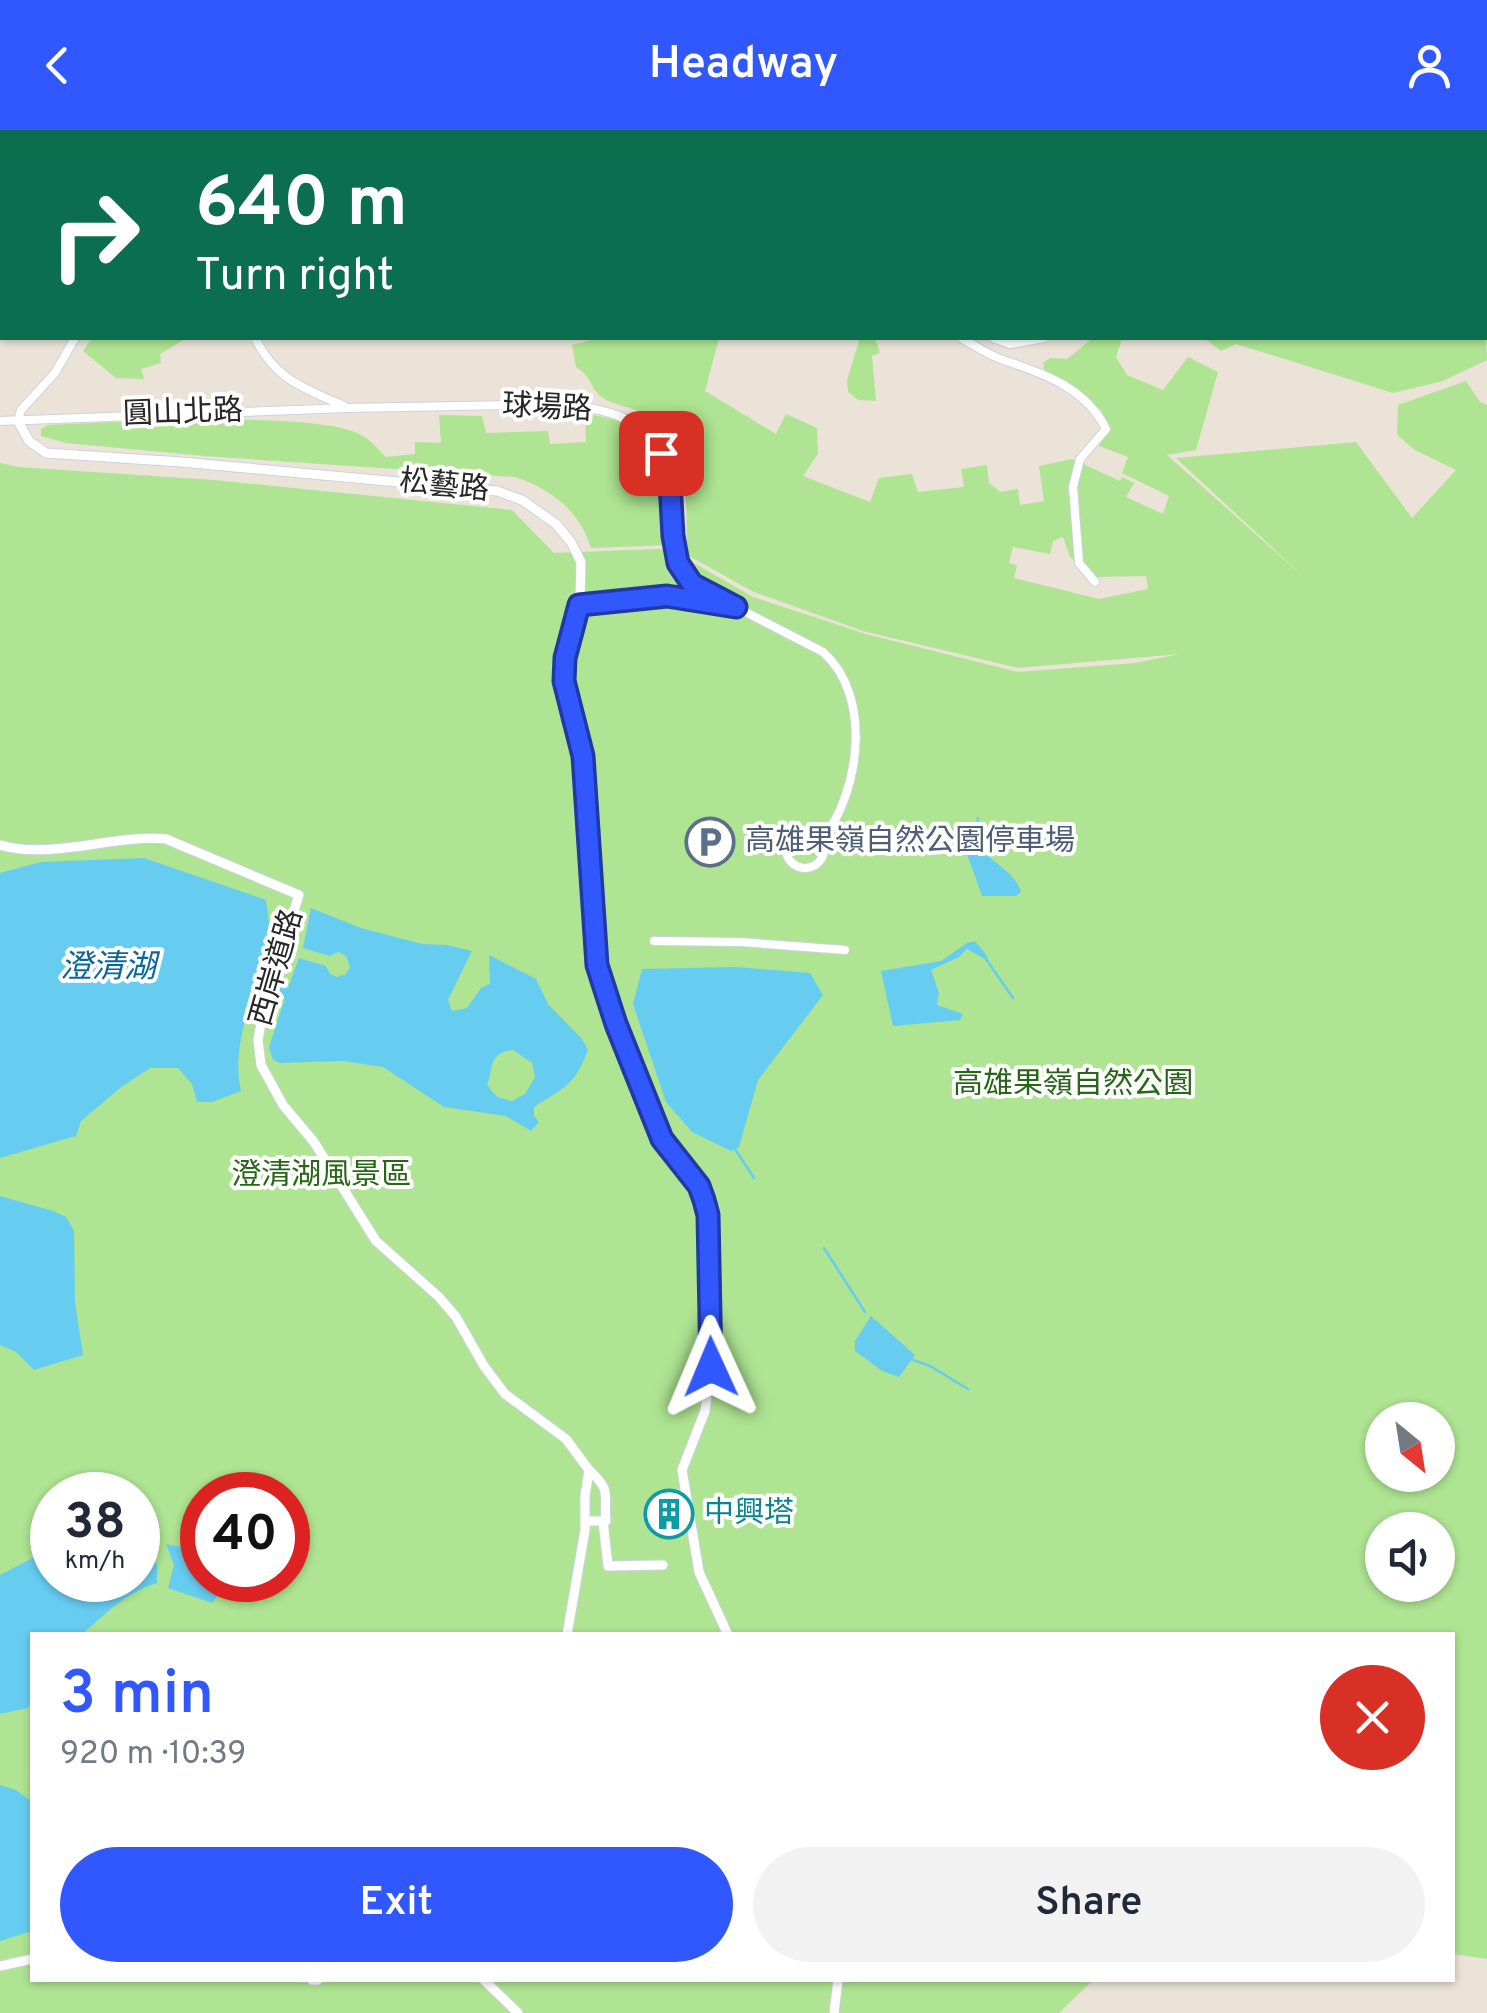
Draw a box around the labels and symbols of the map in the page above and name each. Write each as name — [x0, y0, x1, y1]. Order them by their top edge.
street label: 球場路 — [501, 388, 593, 430]
street label: 圓山北路 — [122, 393, 244, 435]
pin — [619, 411, 704, 496]
street label: 松藝路 — [397, 464, 491, 510]
parking icon: 高雄果嶺自然公園停車場 — [684, 816, 736, 868]
place label: 高雄果嶺自然公園停車場 — [745, 824, 1075, 861]
street label: 西岸道路 — [244, 905, 312, 1031]
water label: 澄清湖 — [60, 949, 161, 989]
park label: 高雄果嶺自然公園 — [953, 1067, 1193, 1104]
park label: 澄清湖風景區 — [231, 1158, 411, 1195]
position arrow — [659, 1315, 763, 1419]
north arrow — [1365, 1402, 1455, 1492]
speed limit sign: 40 — [180, 1472, 310, 1602]
building icon: 中興塔 — [643, 1488, 695, 1540]
place label: 中興塔 — [704, 1496, 794, 1533]

